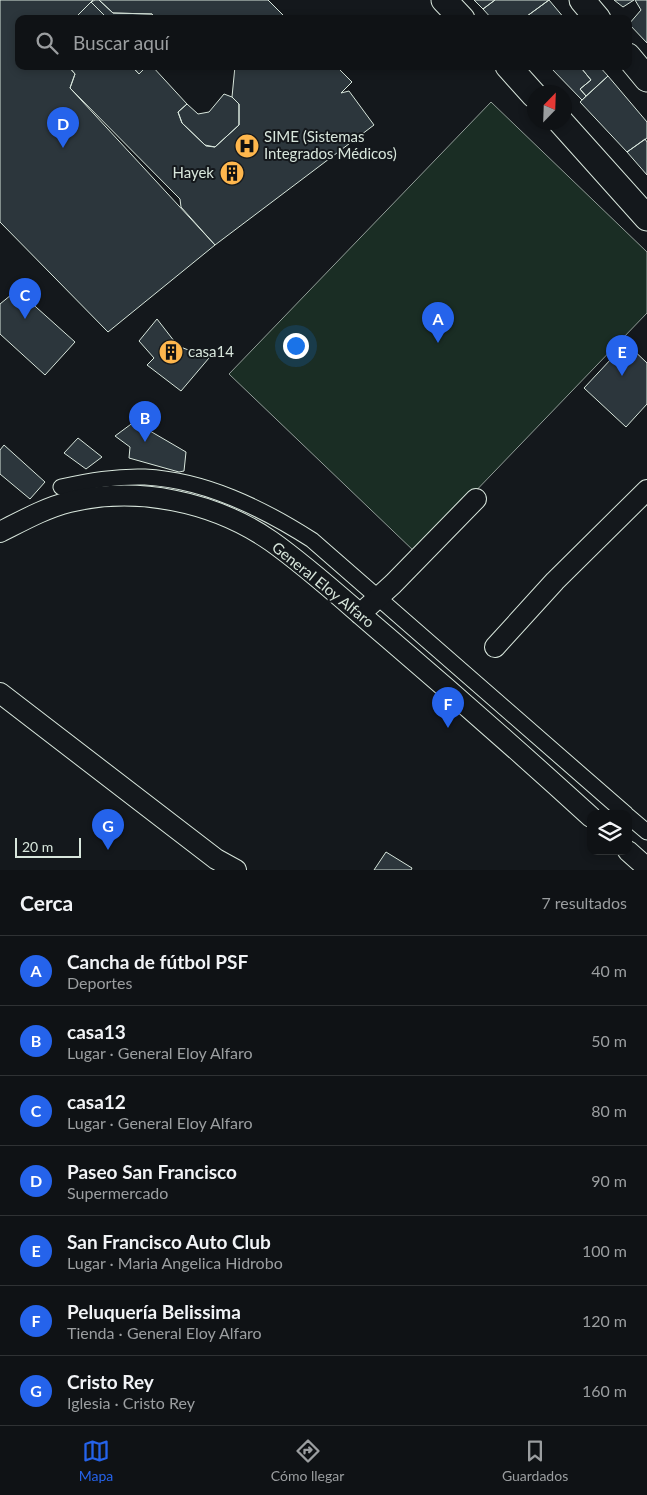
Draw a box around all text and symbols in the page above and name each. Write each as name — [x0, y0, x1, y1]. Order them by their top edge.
search box — [15, 15, 632, 70]
icon: search — [33, 29, 61, 57]
text: Buscar aquí — [73, 31, 169, 54]
north arrow — [527, 85, 572, 130]
pin: D — [47, 107, 79, 148]
place label: SIME (Sistemas Integrados Médicos) — [264, 127, 397, 162]
hospital icon: SIME (Sistemas Integrados Médicos) — [234, 133, 260, 159]
building icon: Hayek — [219, 160, 245, 186]
place label: Hayek — [172, 163, 214, 181]
pin: C — [9, 278, 41, 319]
pin: A — [422, 302, 454, 343]
your location — [283, 333, 309, 359]
pin: E — [606, 335, 638, 376]
building icon: casa14 — [158, 339, 184, 365]
place label: casa14 — [188, 342, 234, 360]
pin: B — [129, 401, 161, 442]
street label: General Eloy Alfaro — [269, 537, 378, 631]
pin: F — [432, 687, 464, 728]
pin: G — [92, 809, 124, 850]
map controls — [587, 810, 632, 855]
button: layers — [587, 810, 632, 855]
scale bar — [15, 835, 81, 858]
text: 20 m — [22, 838, 53, 855]
text: Cerca — [20, 890, 73, 915]
text: 7 resultados — [541, 893, 627, 912]
text: Cancha de fútbol PSF — [67, 950, 248, 973]
text: A — [30, 961, 42, 980]
text: 40 m — [591, 961, 627, 980]
text: Deportes — [67, 973, 132, 992]
text: casa13 — [67, 1020, 126, 1043]
text: B — [31, 1031, 41, 1050]
text: 50 m — [591, 1031, 627, 1050]
text: Lugar · General Eloy Alfaro — [67, 1043, 253, 1062]
text: casa12 — [67, 1090, 126, 1113]
text: C — [31, 1101, 41, 1120]
text: 80 m — [591, 1101, 627, 1120]
text: Lugar · General Eloy Alfaro — [67, 1113, 253, 1132]
text: Paseo San Francisco — [67, 1160, 237, 1183]
text: D — [30, 1171, 42, 1190]
text: 90 m — [591, 1171, 627, 1190]
text: Supermercado — [67, 1183, 168, 1202]
text: San Francisco Auto Club — [67, 1230, 271, 1253]
text: E — [31, 1241, 41, 1260]
text: 100 m — [582, 1241, 627, 1260]
text: Lugar · Maria Angelica Hidrobo — [67, 1253, 283, 1272]
text: Peluquería Belissima — [67, 1300, 241, 1323]
text: F — [31, 1311, 41, 1330]
text: 120 m — [582, 1311, 627, 1330]
text: Tienda · General Eloy Alfaro — [67, 1323, 262, 1342]
text: Cristo Rey — [67, 1370, 154, 1393]
text: G — [30, 1381, 42, 1400]
text: 160 m — [582, 1381, 627, 1400]
text: Iglesia · Cristo Rey — [67, 1393, 195, 1412]
tab: Mapa — [79, 1437, 113, 1484]
tab: Cómo llegar — [271, 1437, 344, 1484]
tab: Guardados — [502, 1437, 568, 1484]

